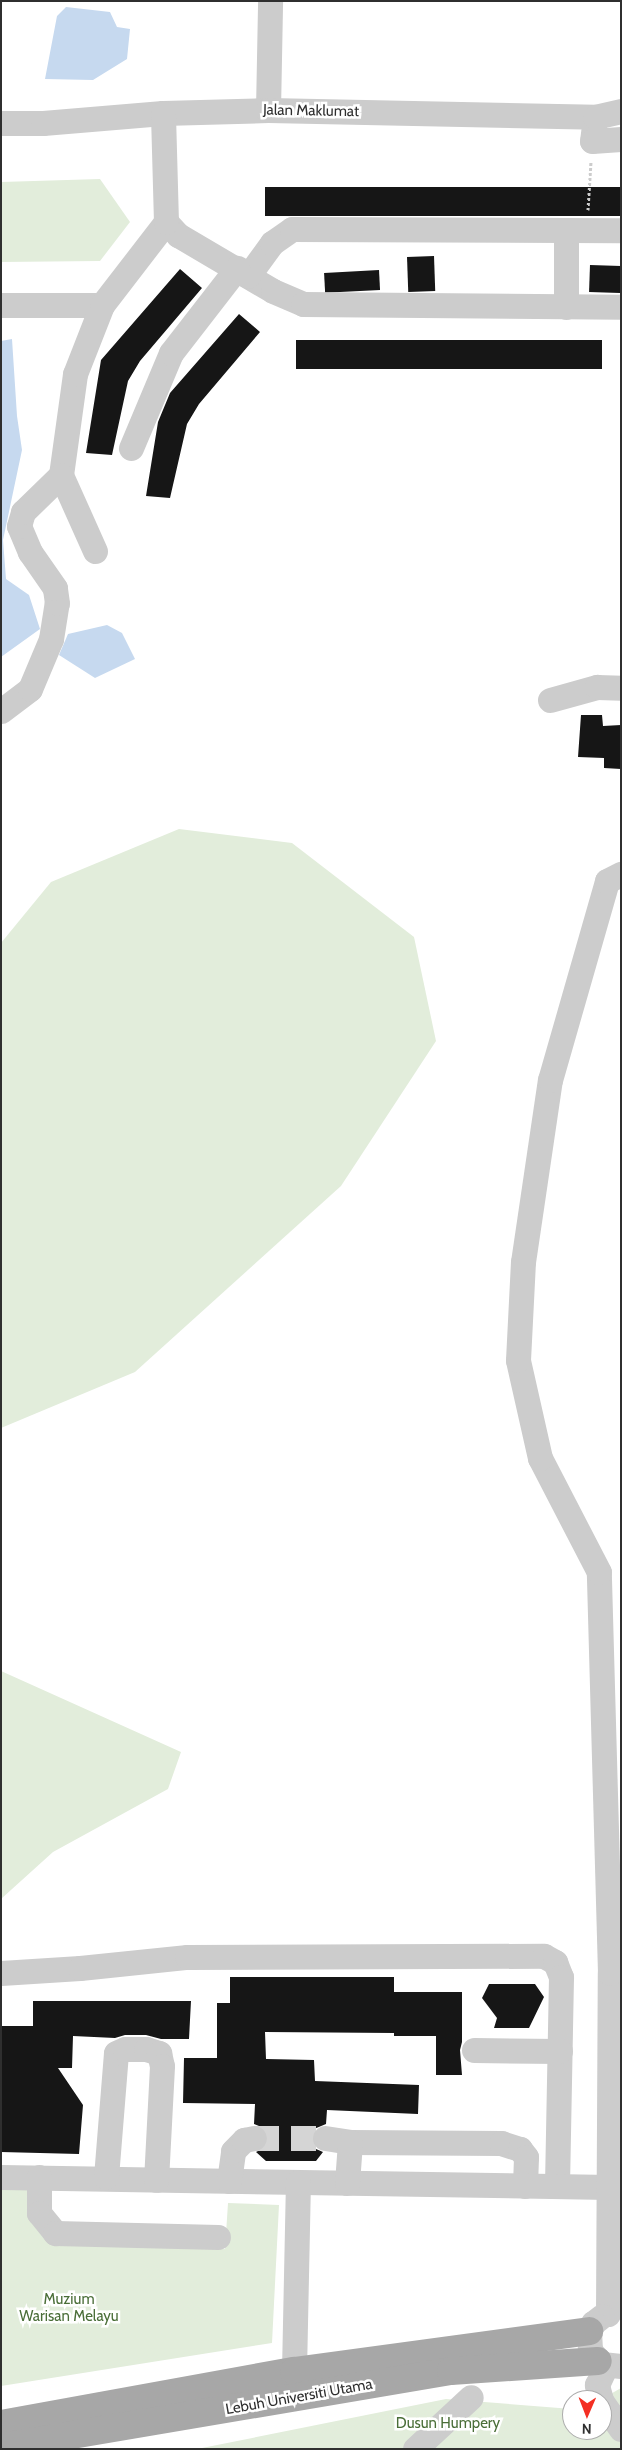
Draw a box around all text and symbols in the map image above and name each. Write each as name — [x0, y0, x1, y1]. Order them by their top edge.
street label: Jalan Maklumat — [263, 101, 359, 121]
park label: Muzium Warisan Melayu — [19, 2290, 119, 2325]
street label: Lebuh Universiti Utama — [224, 2375, 374, 2419]
north arrow — [562, 2390, 612, 2440]
park label: Dusun Humpery — [396, 2415, 500, 2433]
text: N — [582, 2420, 592, 2438]

